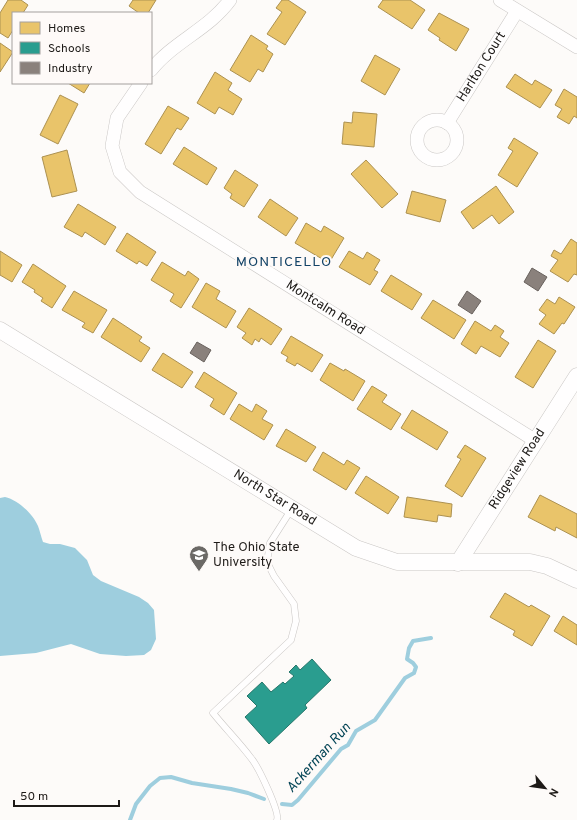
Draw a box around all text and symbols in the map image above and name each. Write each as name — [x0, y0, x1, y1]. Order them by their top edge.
legend — [12, 12, 152, 84]
text: Homes — [48, 21, 85, 37]
street label: Harlton Court — [454, 29, 510, 105]
text: Schools — [48, 41, 90, 57]
text: Industry — [48, 61, 93, 77]
district label: MONTICELLO — [236, 254, 332, 271]
street label: Montcalm Road — [283, 278, 368, 339]
street label: Ridgeview Road — [486, 426, 549, 513]
street label: North Star Road — [230, 467, 319, 530]
place label: The Ohio State University — [213, 540, 299, 571]
school or university icon: The Ohio State University — [188, 544, 210, 572]
water label: Ackerman Run — [283, 719, 355, 797]
north arrow — [525, 768, 565, 808]
scale bar — [14, 782, 119, 808]
text: N — [545, 786, 561, 799]
text: 50 m — [20, 789, 48, 805]

